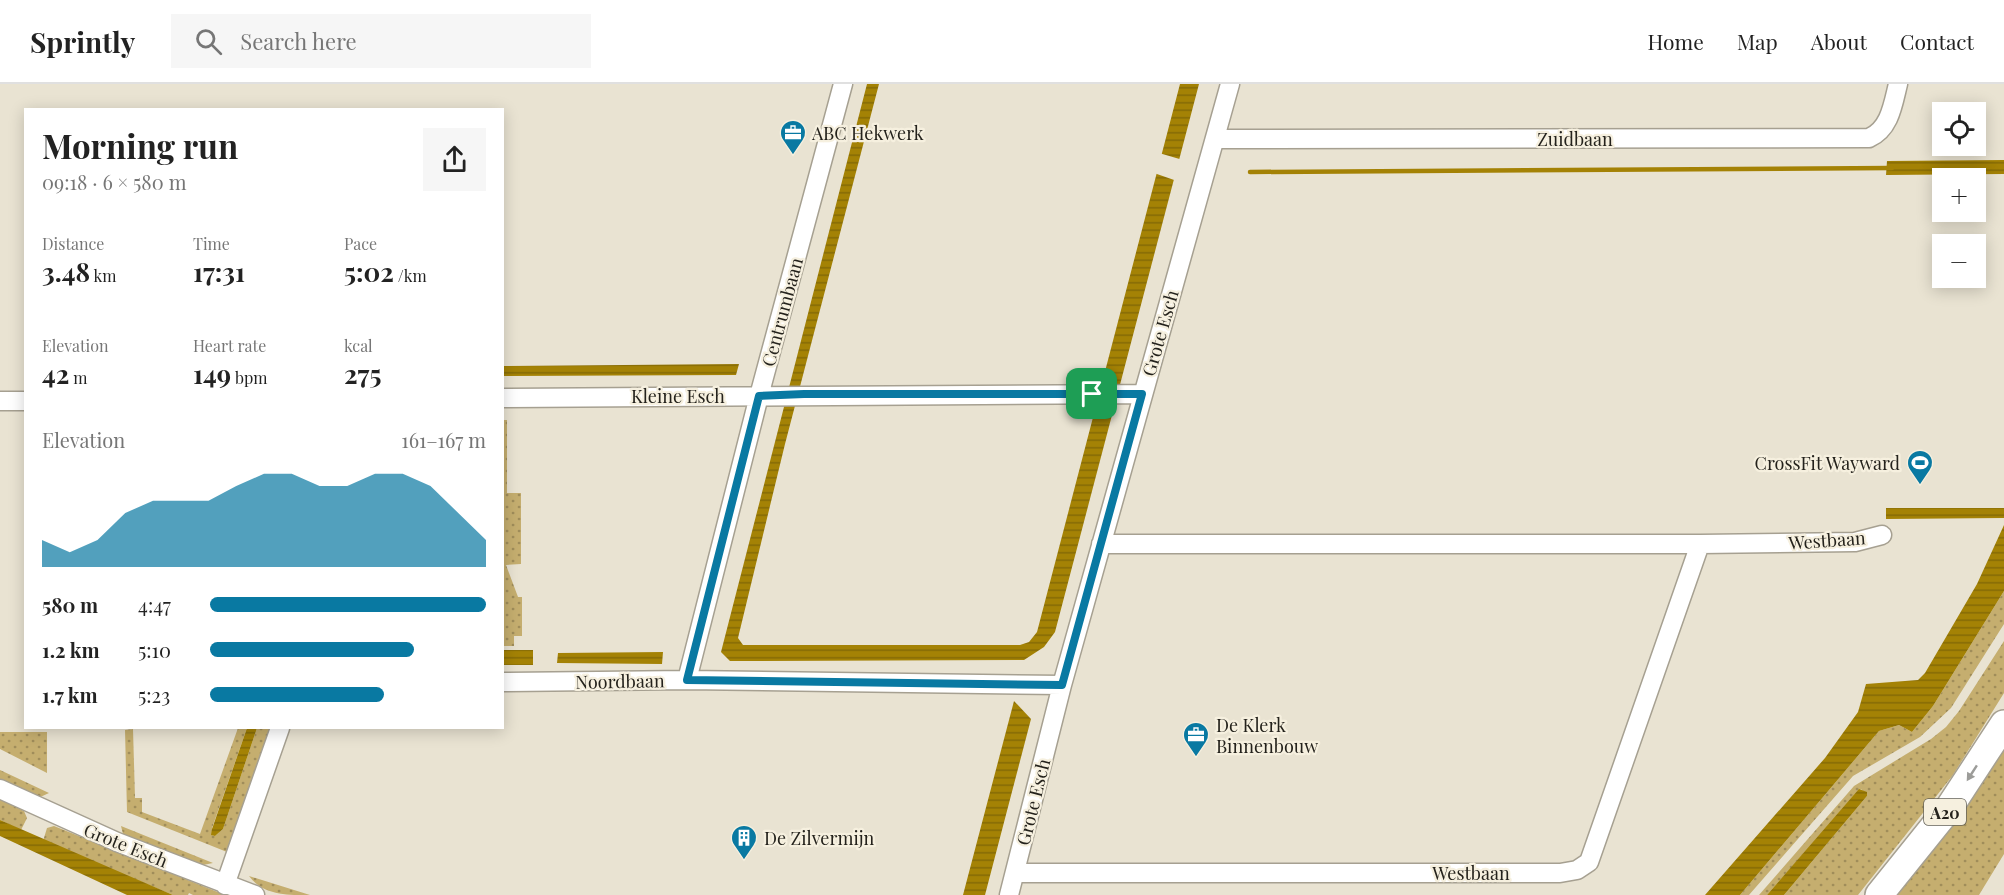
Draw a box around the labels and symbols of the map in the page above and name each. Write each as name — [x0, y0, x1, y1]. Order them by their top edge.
office icon: ABC Hekwerk — [778, 118, 808, 156]
place label: ABC Hekwerk — [811, 121, 924, 145]
street label: Zuidbaan — [1537, 127, 1613, 151]
street label: Centrumbaan — [756, 255, 808, 369]
street label: Grote Esch — [1136, 287, 1184, 379]
pin — [1066, 368, 1117, 419]
street label: Kleine Esch — [631, 384, 725, 408]
sports icon: CrossFit Wayward — [1905, 448, 1935, 486]
place label: CrossFit Wayward — [1755, 451, 1901, 475]
street label: Westbaan — [1787, 525, 1867, 555]
street label: Noordbaan — [575, 668, 665, 694]
place label: De Klerk Binnenbouw — [1216, 713, 1318, 758]
office icon: De Klerk Binnenbouw — [1181, 720, 1211, 758]
street label: Grote Esch — [1011, 756, 1055, 848]
one-way arrow — [1966, 764, 1978, 780]
road number: A20 — [1924, 799, 1966, 825]
street label: Grote Esch — [80, 817, 172, 873]
building icon: De Zilvermijn — [729, 823, 759, 861]
place label: De Zilvermijn — [764, 826, 875, 850]
street label: Westbaan — [1431, 861, 1510, 885]

